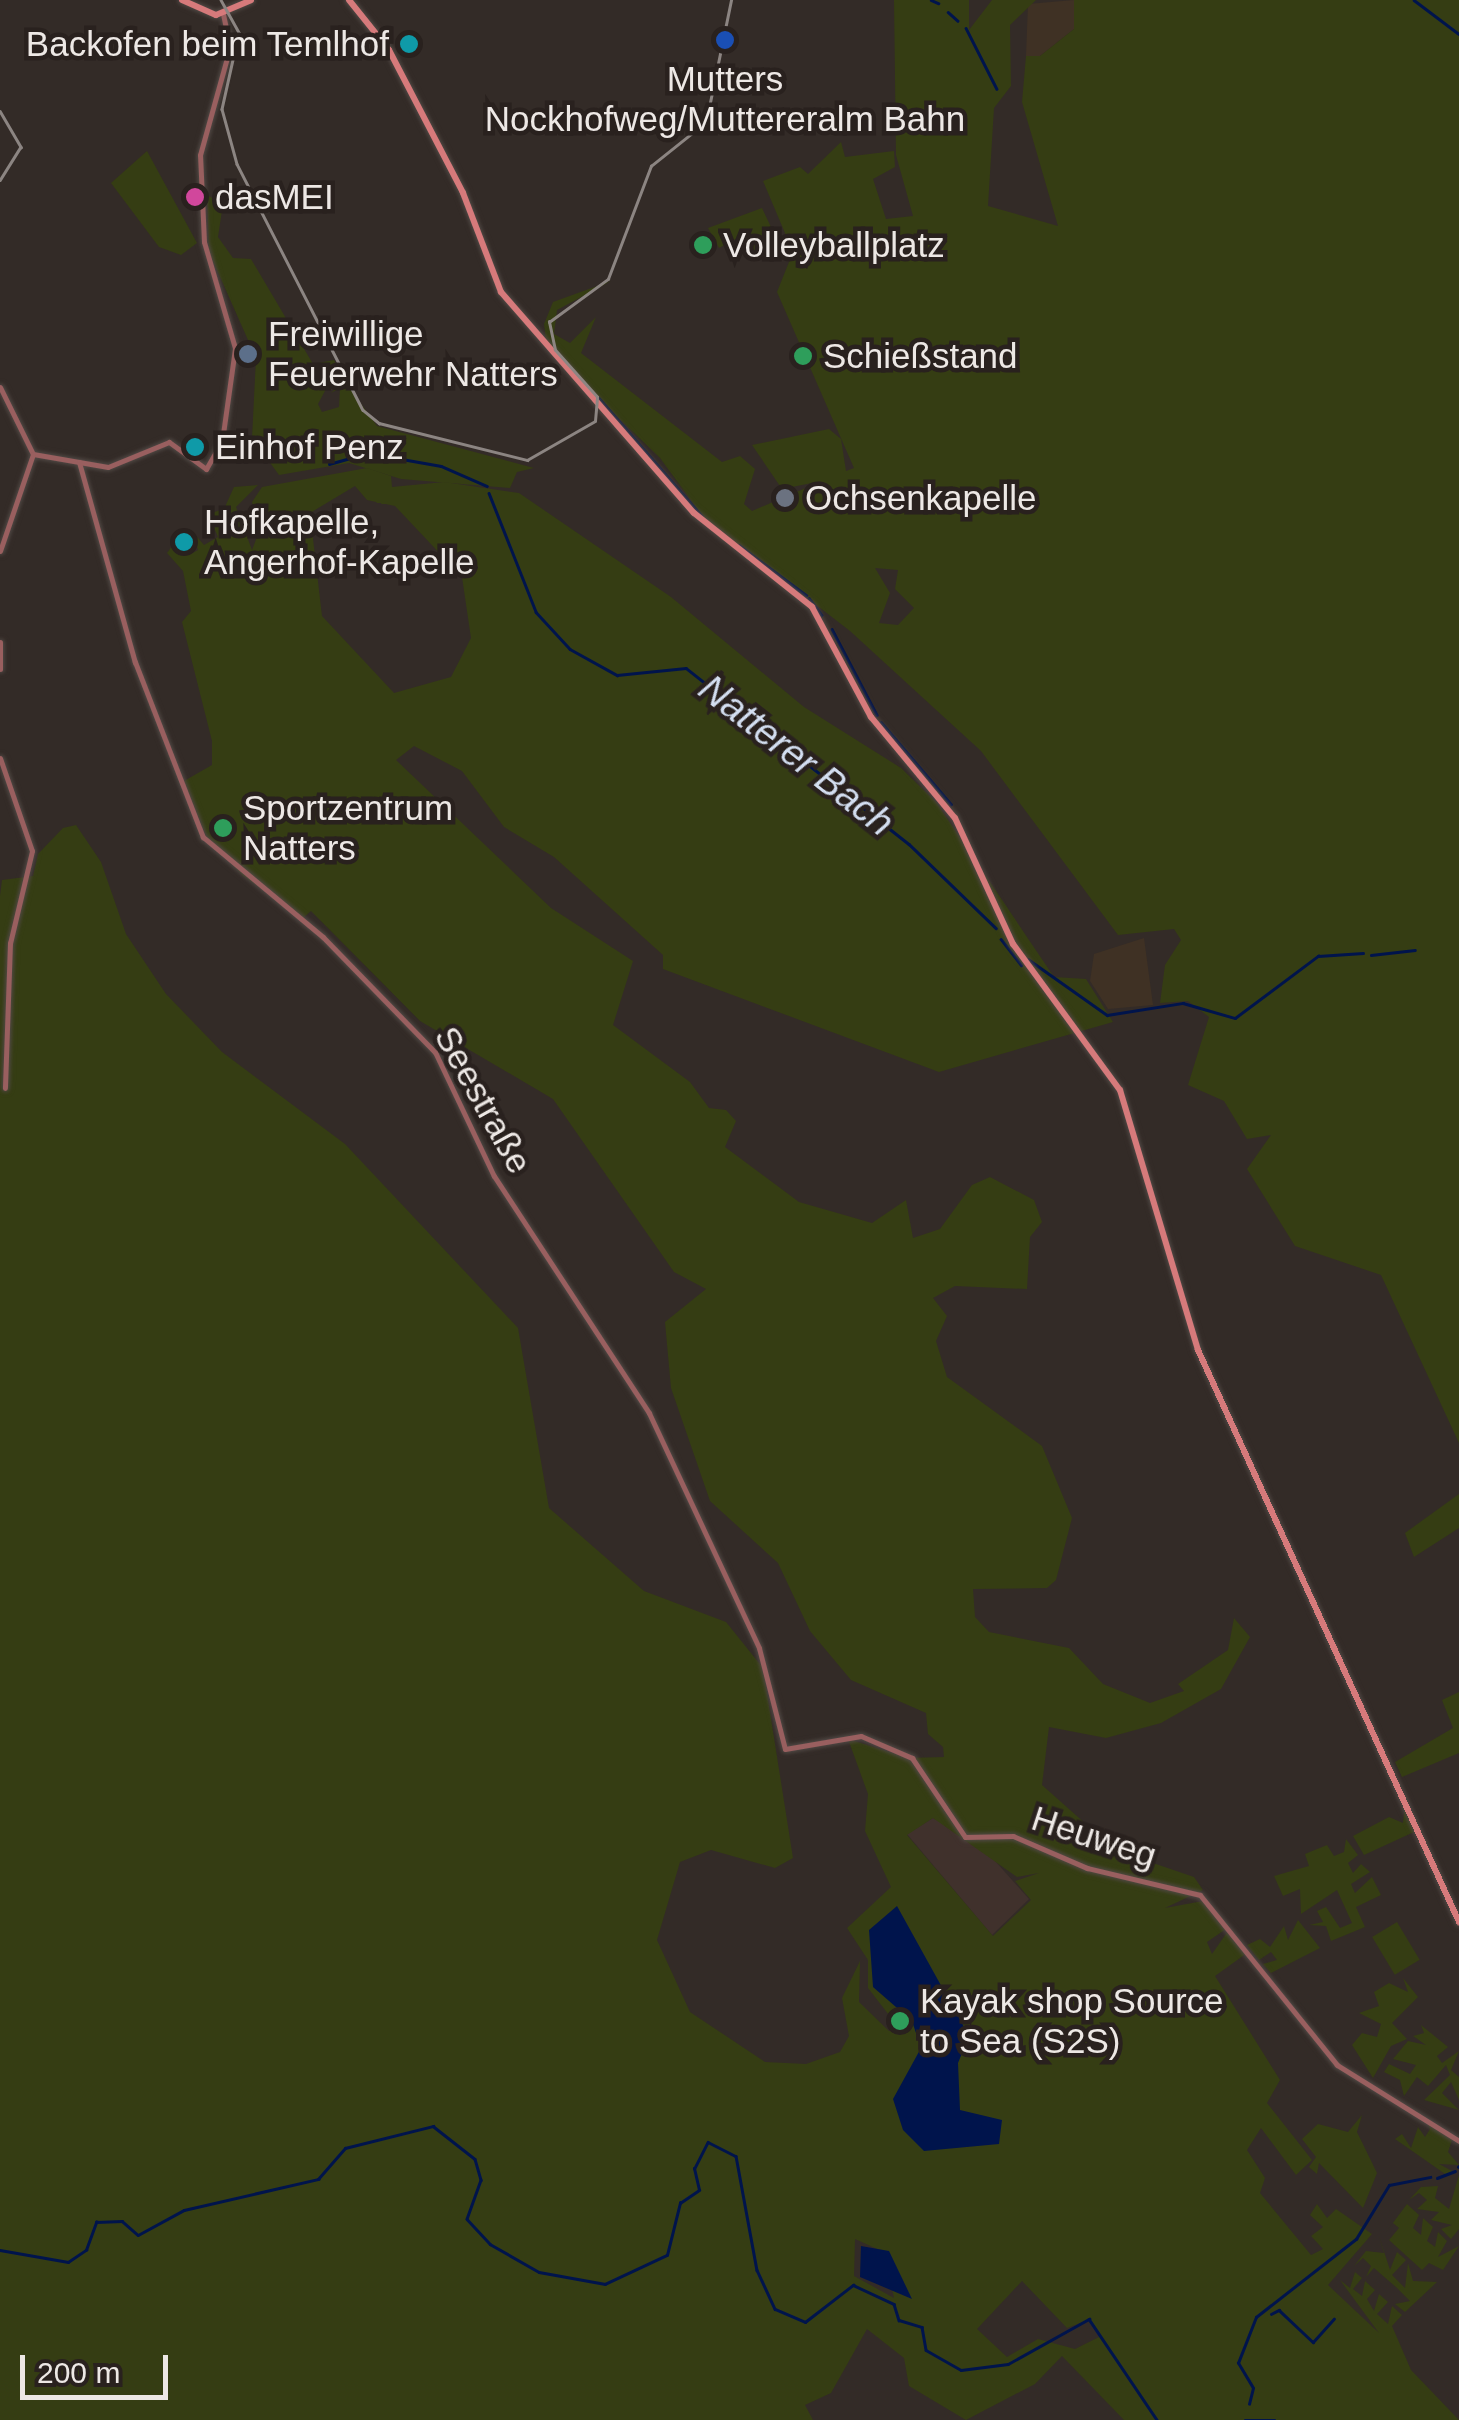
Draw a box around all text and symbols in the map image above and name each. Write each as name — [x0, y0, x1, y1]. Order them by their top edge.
place label: Backofen beim Temlhof — [25, 23, 389, 65]
marker: Mutters Nockhofweg/Muttereralm Bahn — [712, 27, 738, 53]
marker: Backofen beim Temlhof — [398, 33, 420, 55]
place label: Mutters Nockhofweg/Muttereralm Bahn — [485, 58, 965, 140]
place label: dasMEI — [215, 176, 334, 218]
marker: dasMEI — [184, 186, 206, 208]
place label: Volleyballplatz — [723, 224, 945, 266]
marker: Volleyballplatz — [692, 234, 714, 256]
place label: Freiwillige Feuerwehr Natters — [268, 313, 558, 395]
place label: Schießstand — [823, 335, 1018, 377]
marker: Freiwillige Feuerwehr Natters — [237, 343, 259, 365]
marker: Schießstand — [792, 345, 814, 367]
place label: Einhof Penz — [215, 426, 404, 468]
marker: Einhof Penz — [184, 436, 206, 458]
place label: Ochsenkapelle — [805, 477, 1037, 519]
marker: Ochsenkapelle — [774, 487, 796, 509]
place label: Hofkapelle, Angerhof-Kapelle — [204, 501, 474, 583]
marker: Hofkapelle, Angerhof-Kapelle — [173, 531, 195, 553]
water label: Natterer Bach — [690, 666, 902, 846]
place label: Sportzentrum Natters — [243, 787, 453, 869]
marker: Sportzentrum Natters — [212, 817, 234, 839]
street label: Seestraße — [425, 1019, 541, 1181]
street label: Heuweg — [1026, 1797, 1162, 1877]
place label: Kayak shop Source to Sea (S2S) — [920, 1980, 1224, 2062]
marker: Kayak shop Source to Sea (S2S) — [889, 2010, 911, 2032]
scale bar — [25, 2335, 172, 2397]
text: 200 m — [37, 2356, 120, 2389]

